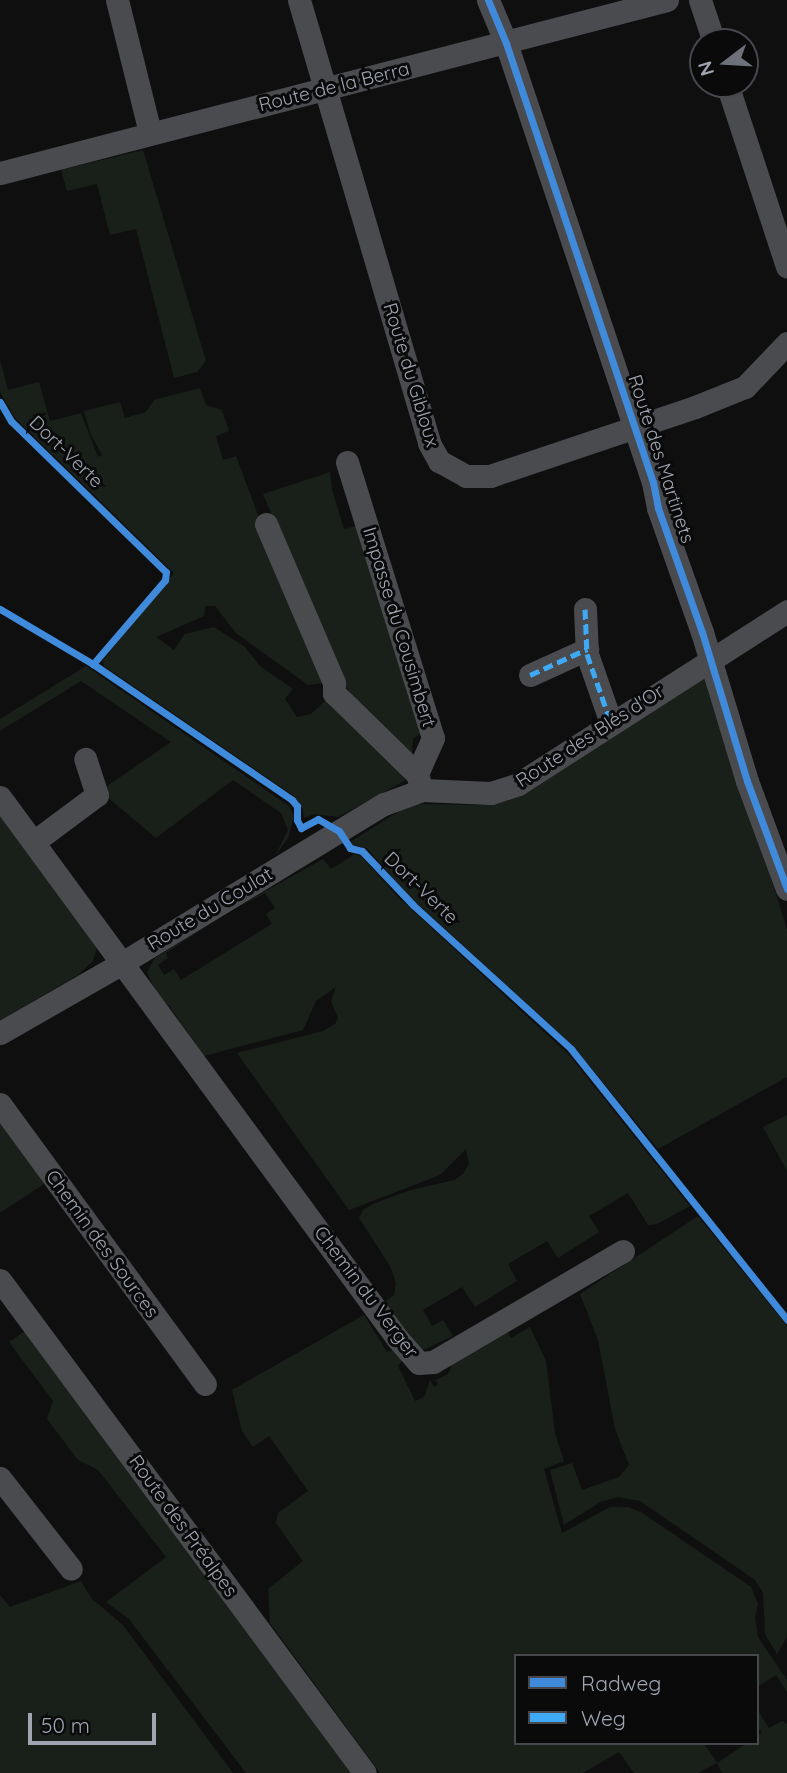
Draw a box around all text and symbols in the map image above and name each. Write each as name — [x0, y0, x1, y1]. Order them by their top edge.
north arrow — [689, 28, 759, 98]
street label: Route de la Berra — [256, 57, 412, 117]
text: N — [692, 58, 719, 79]
street label: Route du Gibloux — [378, 300, 444, 450]
street label: Route des Martinets — [623, 372, 699, 546]
street label: Dort-Verte — [24, 411, 108, 493]
street label: Impasse du Cousimbert — [358, 524, 440, 730]
street label: Route des Blés d'Or — [512, 680, 668, 792]
street label: Dort-Verte — [379, 847, 463, 929]
street label: Route du Coulat — [143, 863, 277, 955]
street label: Chemin des Sources — [41, 1166, 163, 1322]
street label: Chemin du Verger — [309, 1222, 423, 1362]
street label: Route des Préalpes — [124, 1451, 242, 1601]
legend — [514, 1654, 759, 1745]
text: Radweg — [581, 1670, 661, 1696]
scale bar — [32, 1700, 159, 1744]
text: Weg — [581, 1705, 626, 1731]
text: 50 m — [41, 1712, 90, 1738]

